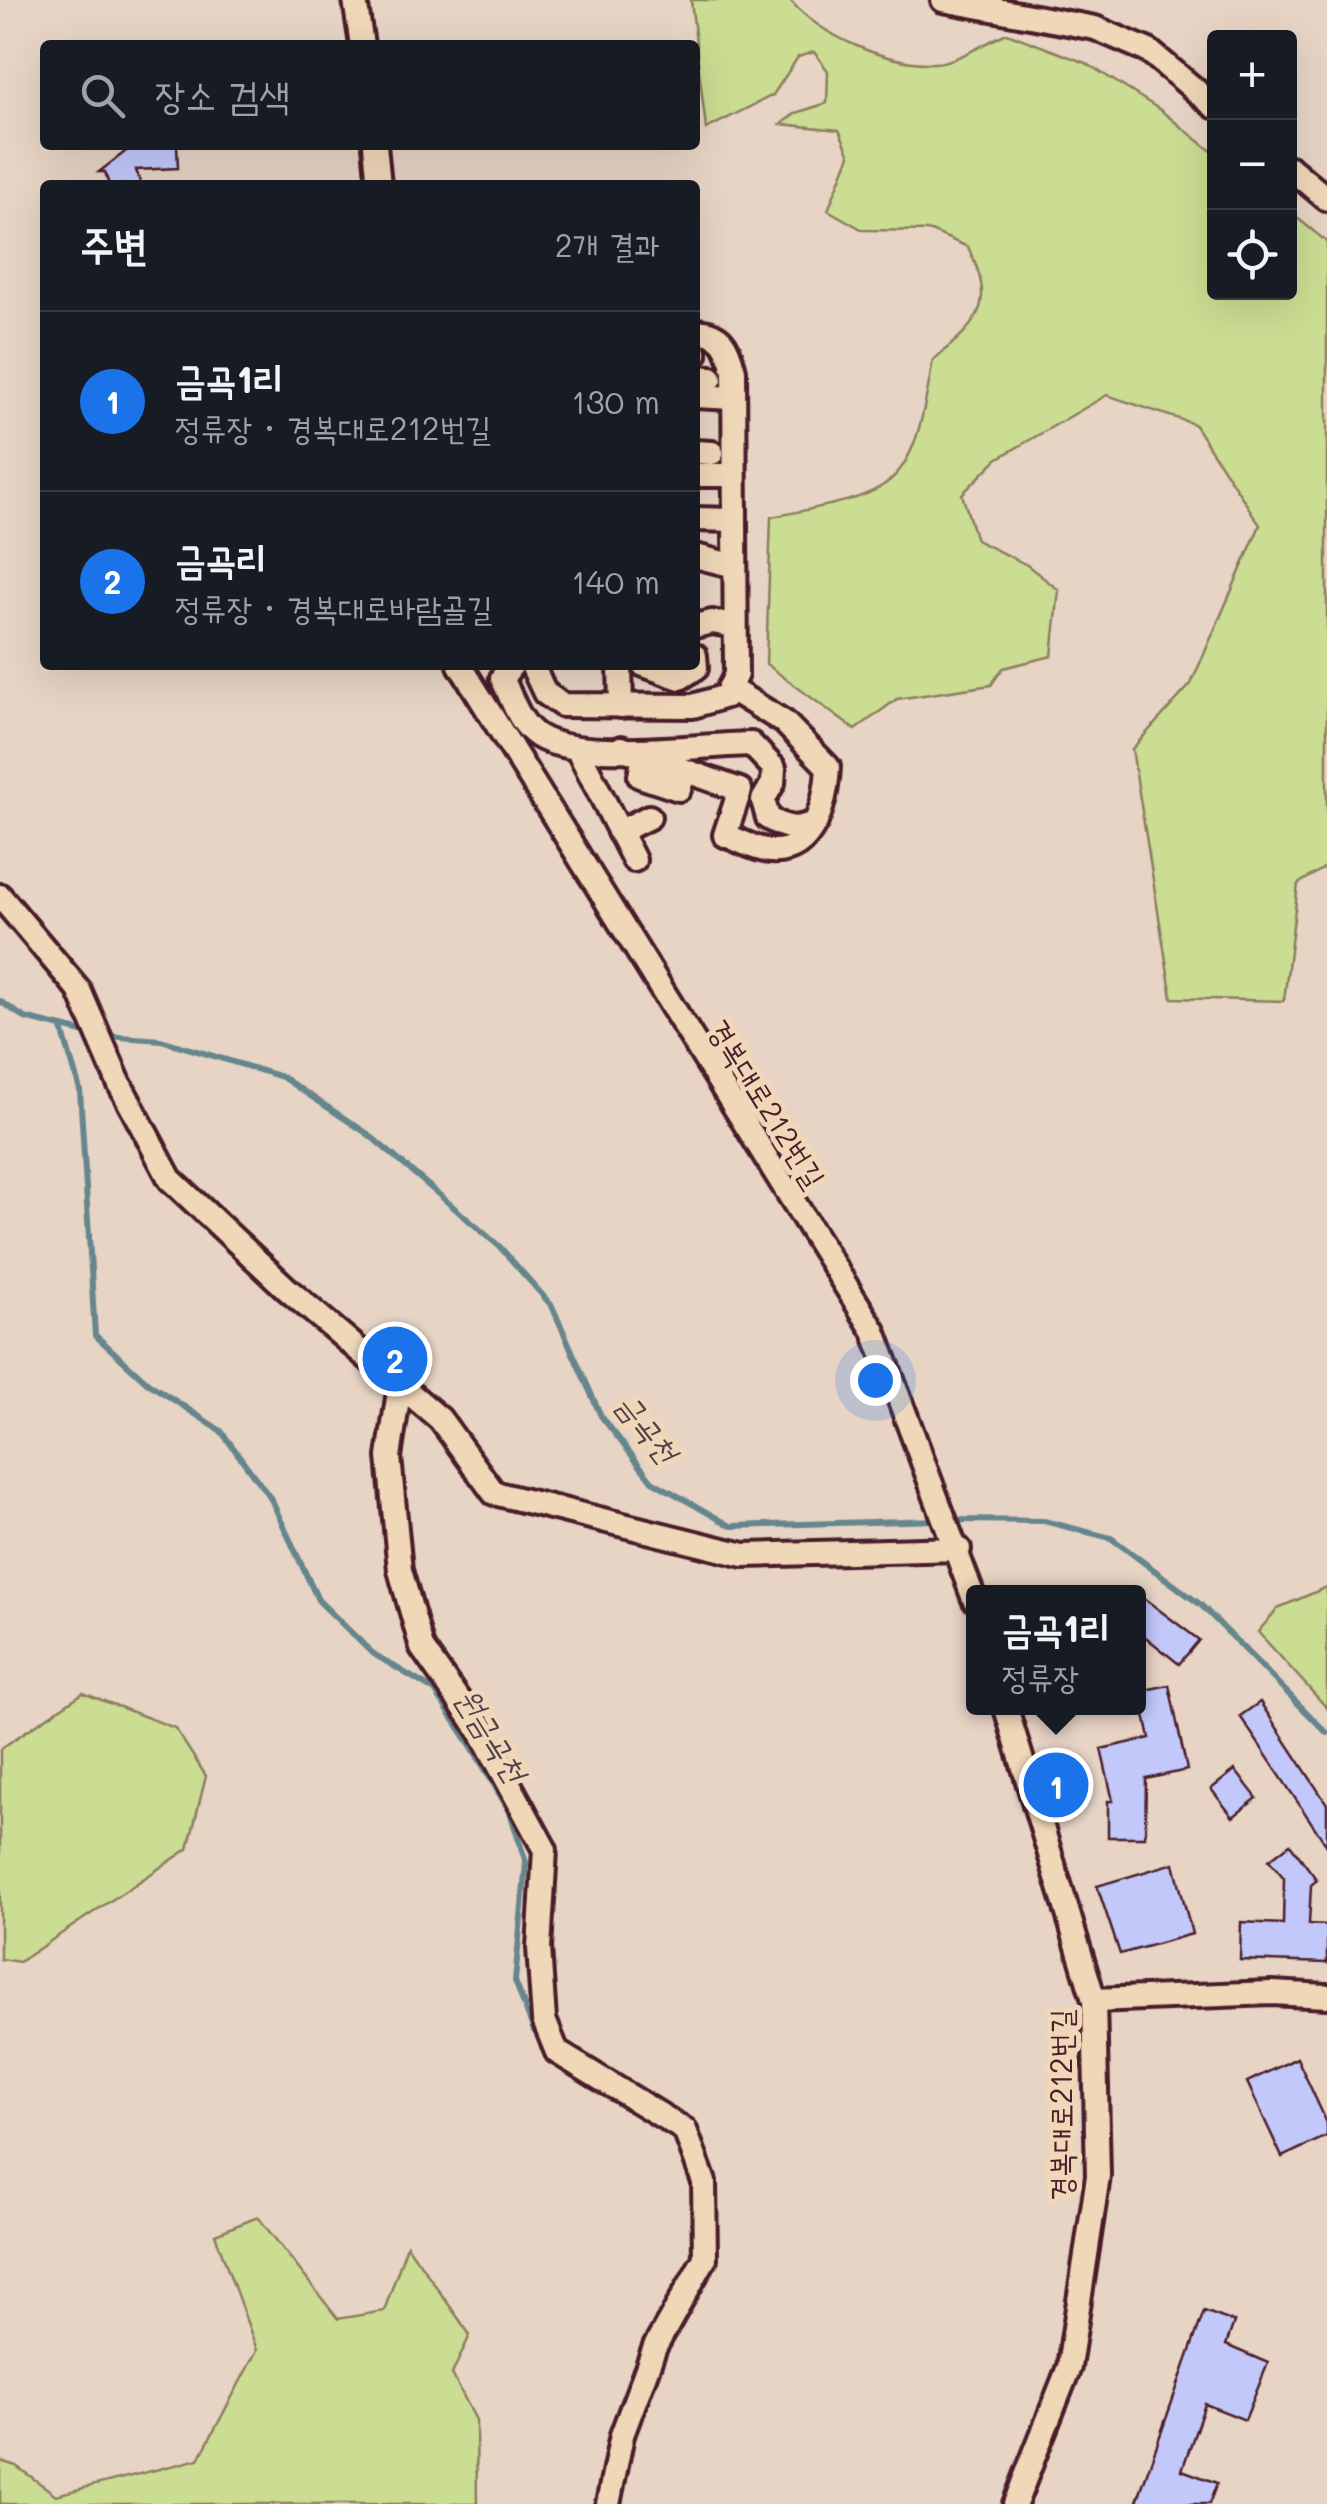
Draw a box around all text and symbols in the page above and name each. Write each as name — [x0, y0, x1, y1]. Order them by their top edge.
map controls — [1207, 30, 1297, 300]
button: + — [1207, 30, 1297, 120]
search box — [40, 40, 700, 150]
icon: search — [75, 68, 130, 123]
text: 장소 검색 — [155, 69, 289, 119]
button: − — [1207, 120, 1297, 210]
button: locate — [1207, 210, 1297, 300]
text: 주변 — [80, 216, 148, 271]
text: 2개 결과 — [555, 223, 660, 265]
text: 금곡1리 — [175, 353, 284, 403]
text: 1 — [105, 380, 120, 422]
text: 130 m — [571, 380, 660, 422]
text: 정류장 · 경복대로212번길 — [175, 406, 491, 448]
text: 금곡리 — [175, 533, 267, 583]
text: 2 — [104, 560, 121, 602]
text: 140 m — [571, 560, 660, 602]
text: 정류장 · 경복대로바람골길 — [175, 586, 493, 628]
street label: 경복대로212번길 — [700, 1011, 835, 1195]
pin: 2 — [362, 1322, 428, 1396]
your location — [850, 1355, 901, 1406]
water label: 금곡천 — [608, 1383, 691, 1473]
popup — [966, 1585, 1146, 1715]
text: 금곡1리 — [1002, 1602, 1110, 1652]
text: 정류장 — [1002, 1655, 1079, 1697]
water label: 원금곡천 — [448, 1679, 540, 1791]
pin: 1 — [1024, 1748, 1088, 1822]
street label: 경복대로212번길 — [1040, 2009, 1080, 2201]

